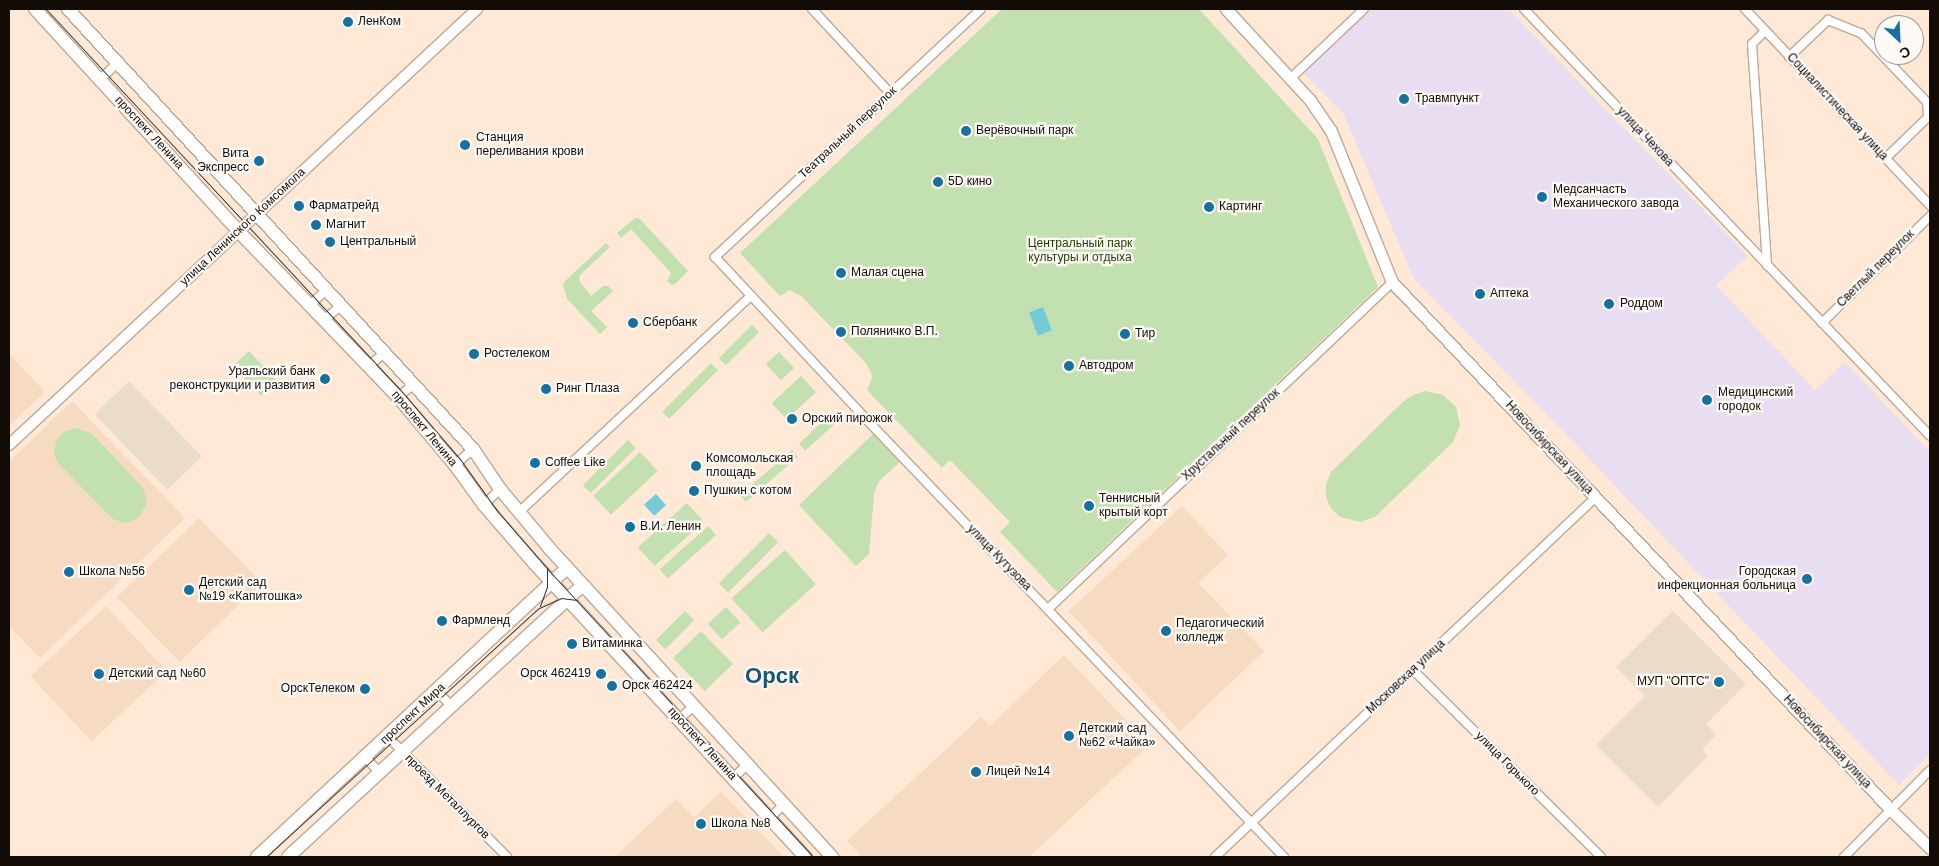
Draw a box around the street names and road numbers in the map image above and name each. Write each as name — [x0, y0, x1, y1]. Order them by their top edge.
street label: Социалистическая улица — [1784, 50, 1890, 164]
street label: Театральный переулок — [796, 84, 900, 182]
street label: проспект Ленина — [112, 94, 186, 172]
street label: улица Чехова — [1614, 104, 1676, 170]
street label: улица Ленинского Комсомола — [177, 165, 309, 289]
street label: Светлый переулок — [1834, 227, 1918, 311]
street label: Хрустальный переулок — [1179, 386, 1283, 484]
street label: проспект Ленина — [388, 388, 460, 470]
street label: Новосибирская улица — [1502, 398, 1596, 498]
street label: улица Кутузова — [964, 522, 1034, 594]
street label: Московская улица — [1364, 637, 1448, 717]
street label: проспект Мира — [378, 680, 448, 748]
street label: Новосибирская улица — [1780, 692, 1874, 792]
street label: проспект Ленина — [665, 705, 739, 783]
street label: улица Горького — [1472, 729, 1542, 799]
street label: проезд Металлургов — [402, 752, 492, 842]

